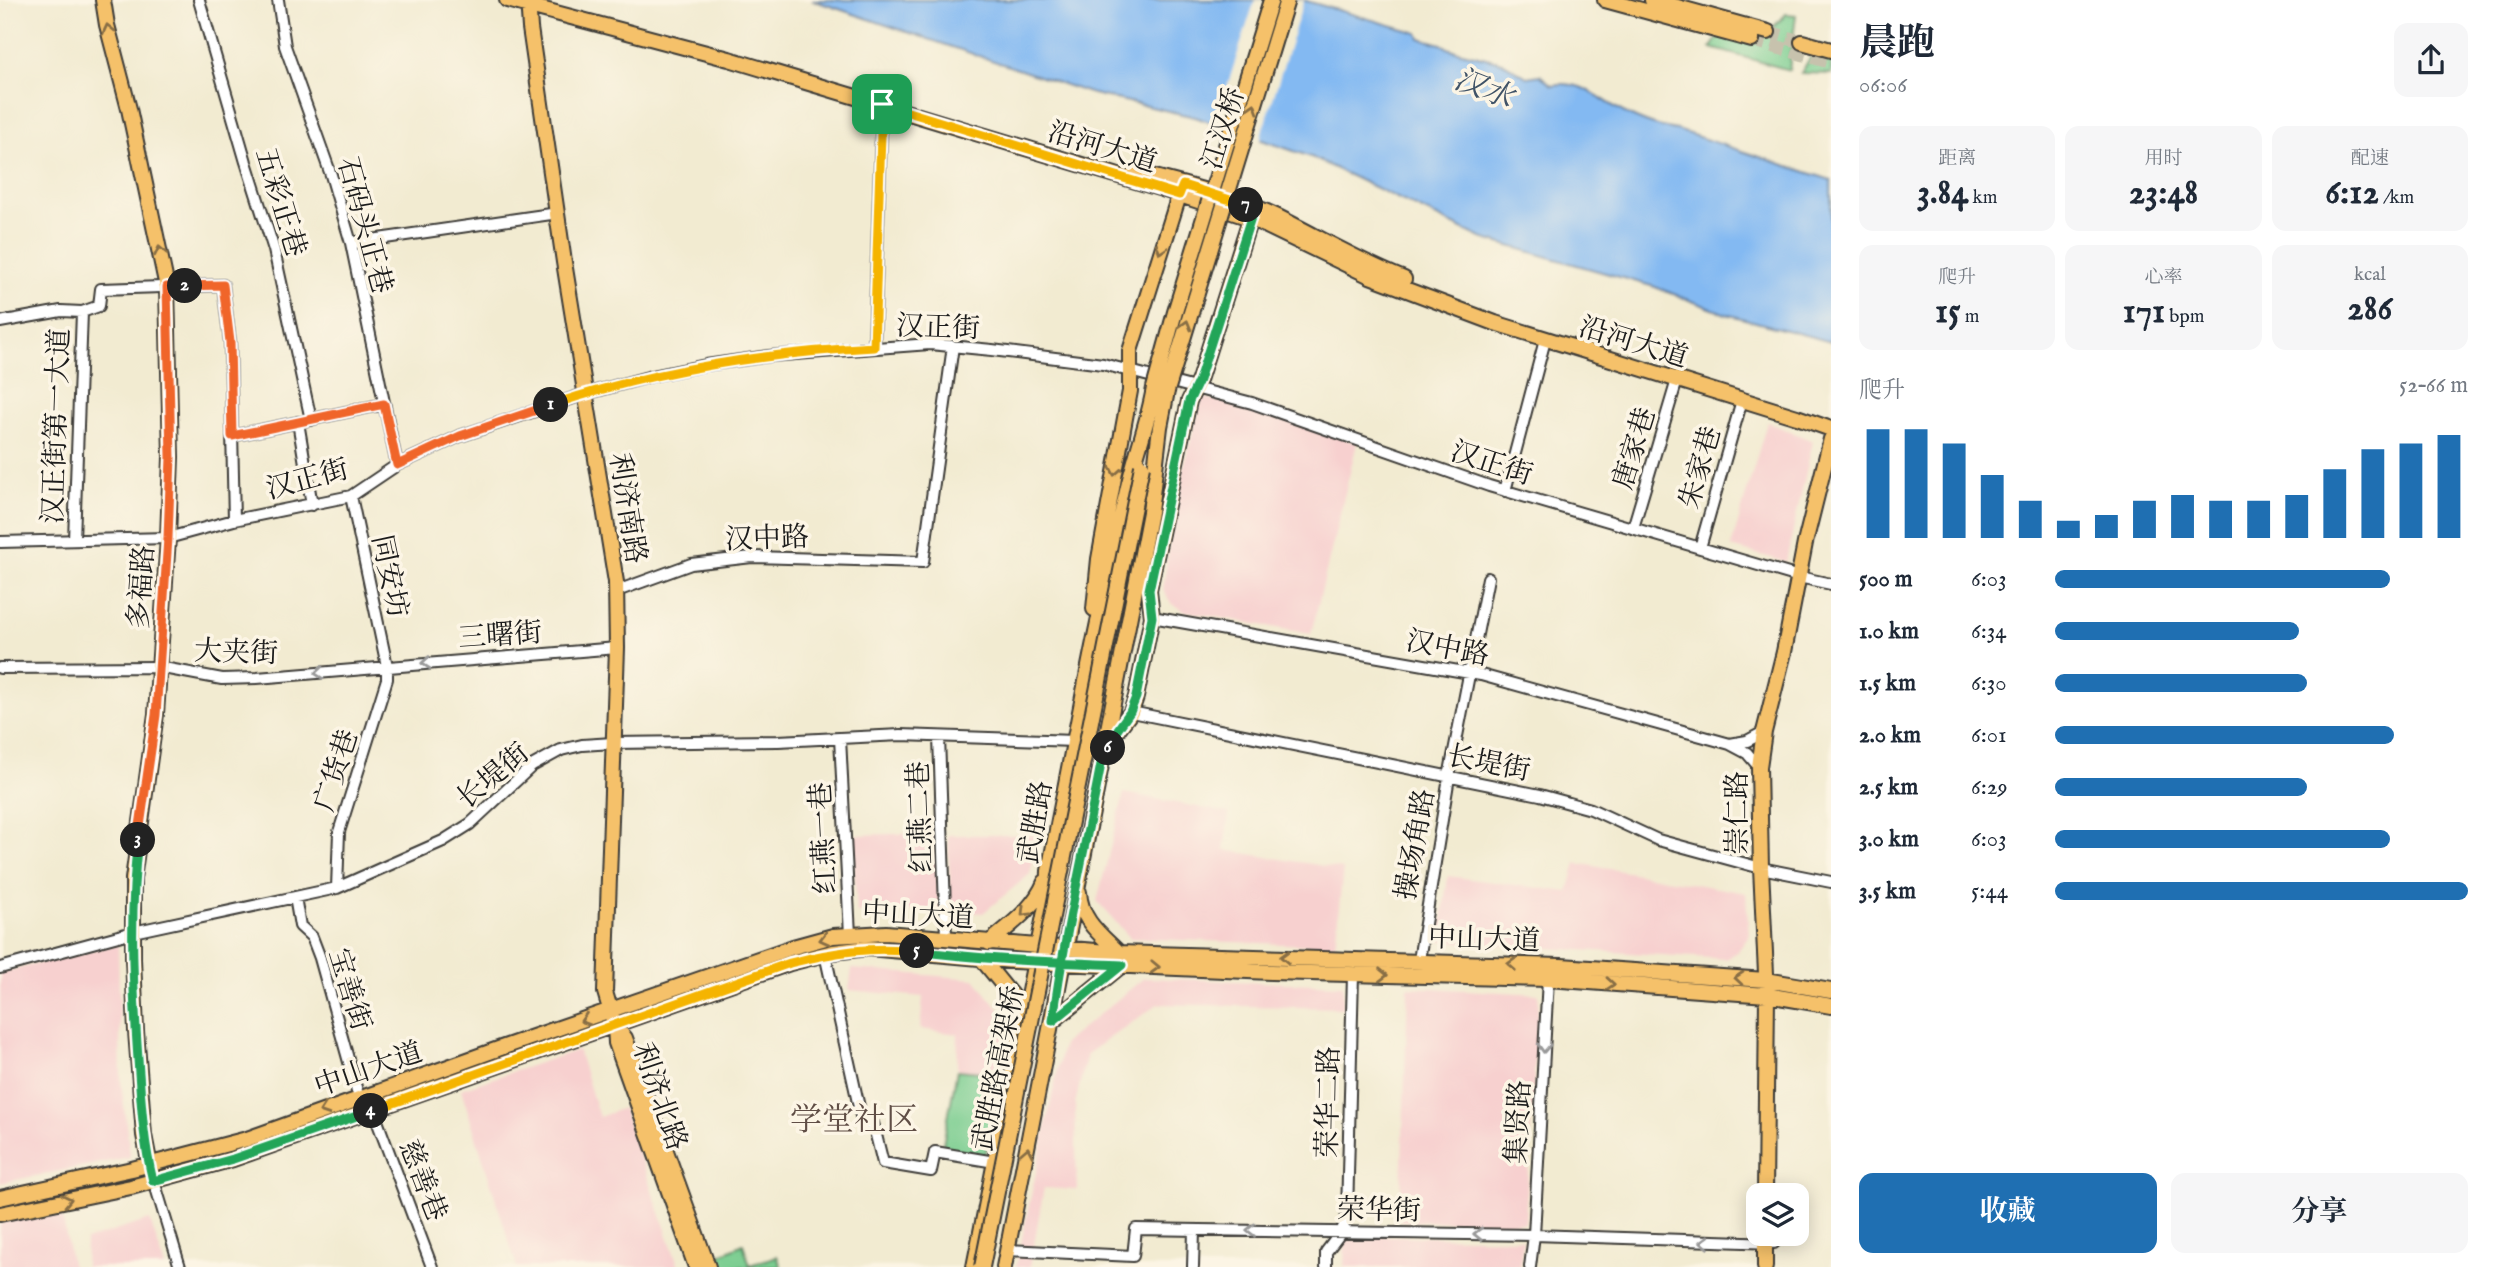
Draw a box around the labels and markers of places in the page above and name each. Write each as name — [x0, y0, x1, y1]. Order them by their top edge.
pin — [852, 74, 912, 134]
pin: 7 — [1228, 188, 1264, 222]
pin: 2 — [168, 268, 202, 304]
pin: 1 — [534, 388, 568, 422]
pin: 6 — [1090, 730, 1126, 766]
pin: 3 — [120, 822, 156, 858]
pin: 5 — [900, 934, 934, 968]
pin: 4 — [354, 1094, 388, 1128]

